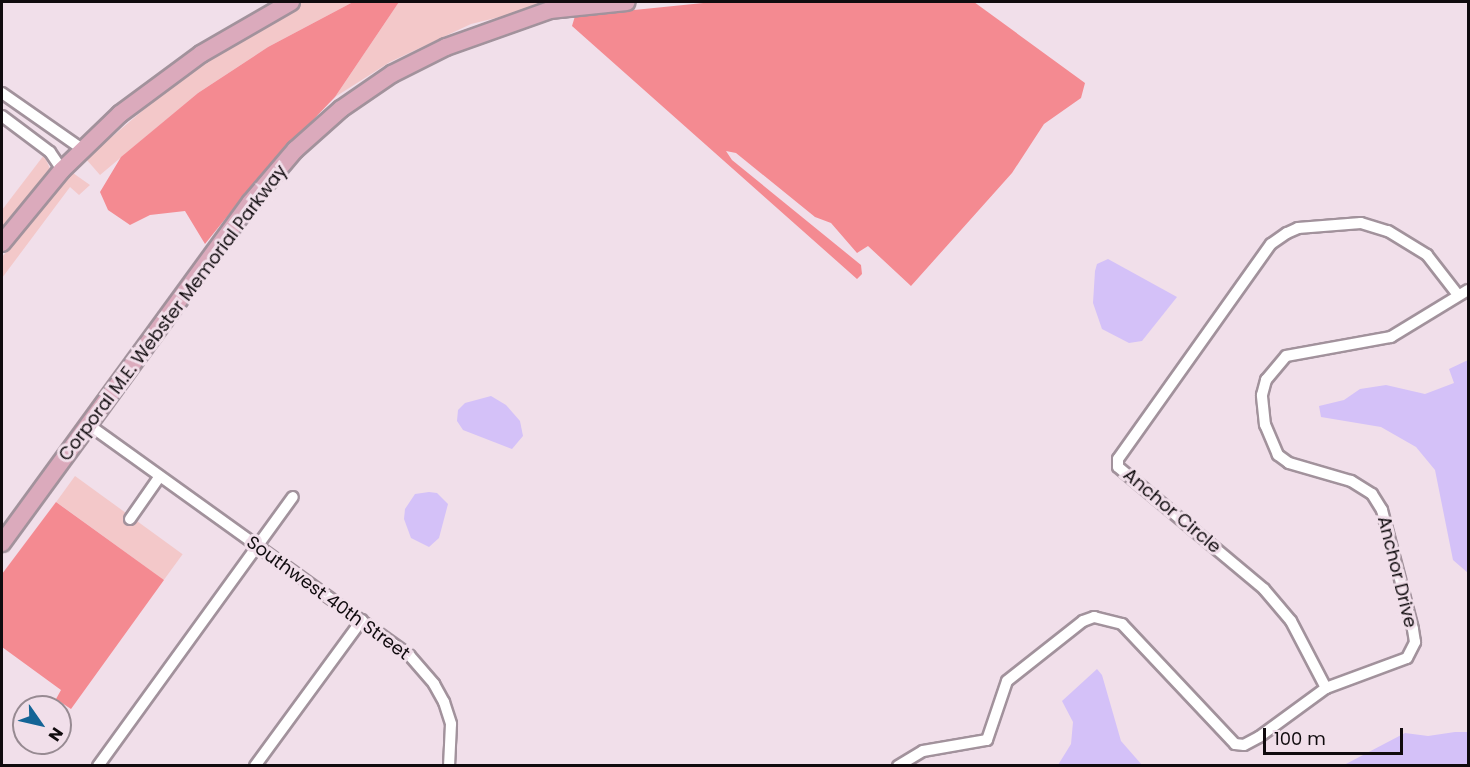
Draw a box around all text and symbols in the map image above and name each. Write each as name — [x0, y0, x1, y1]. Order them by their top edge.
street label: Corporal M.E. Webster Memorial Parkway — [54, 161, 292, 465]
street label: Anchor Circle — [1119, 464, 1225, 558]
street label: Anchor Drive — [1373, 514, 1421, 630]
street label: Southwest 40th Street — [242, 531, 414, 665]
north arrow — [12, 695, 72, 755]
scale bar — [1266, 716, 1406, 754]
text: N — [43, 723, 69, 746]
text: 100 m — [1274, 726, 1326, 751]

